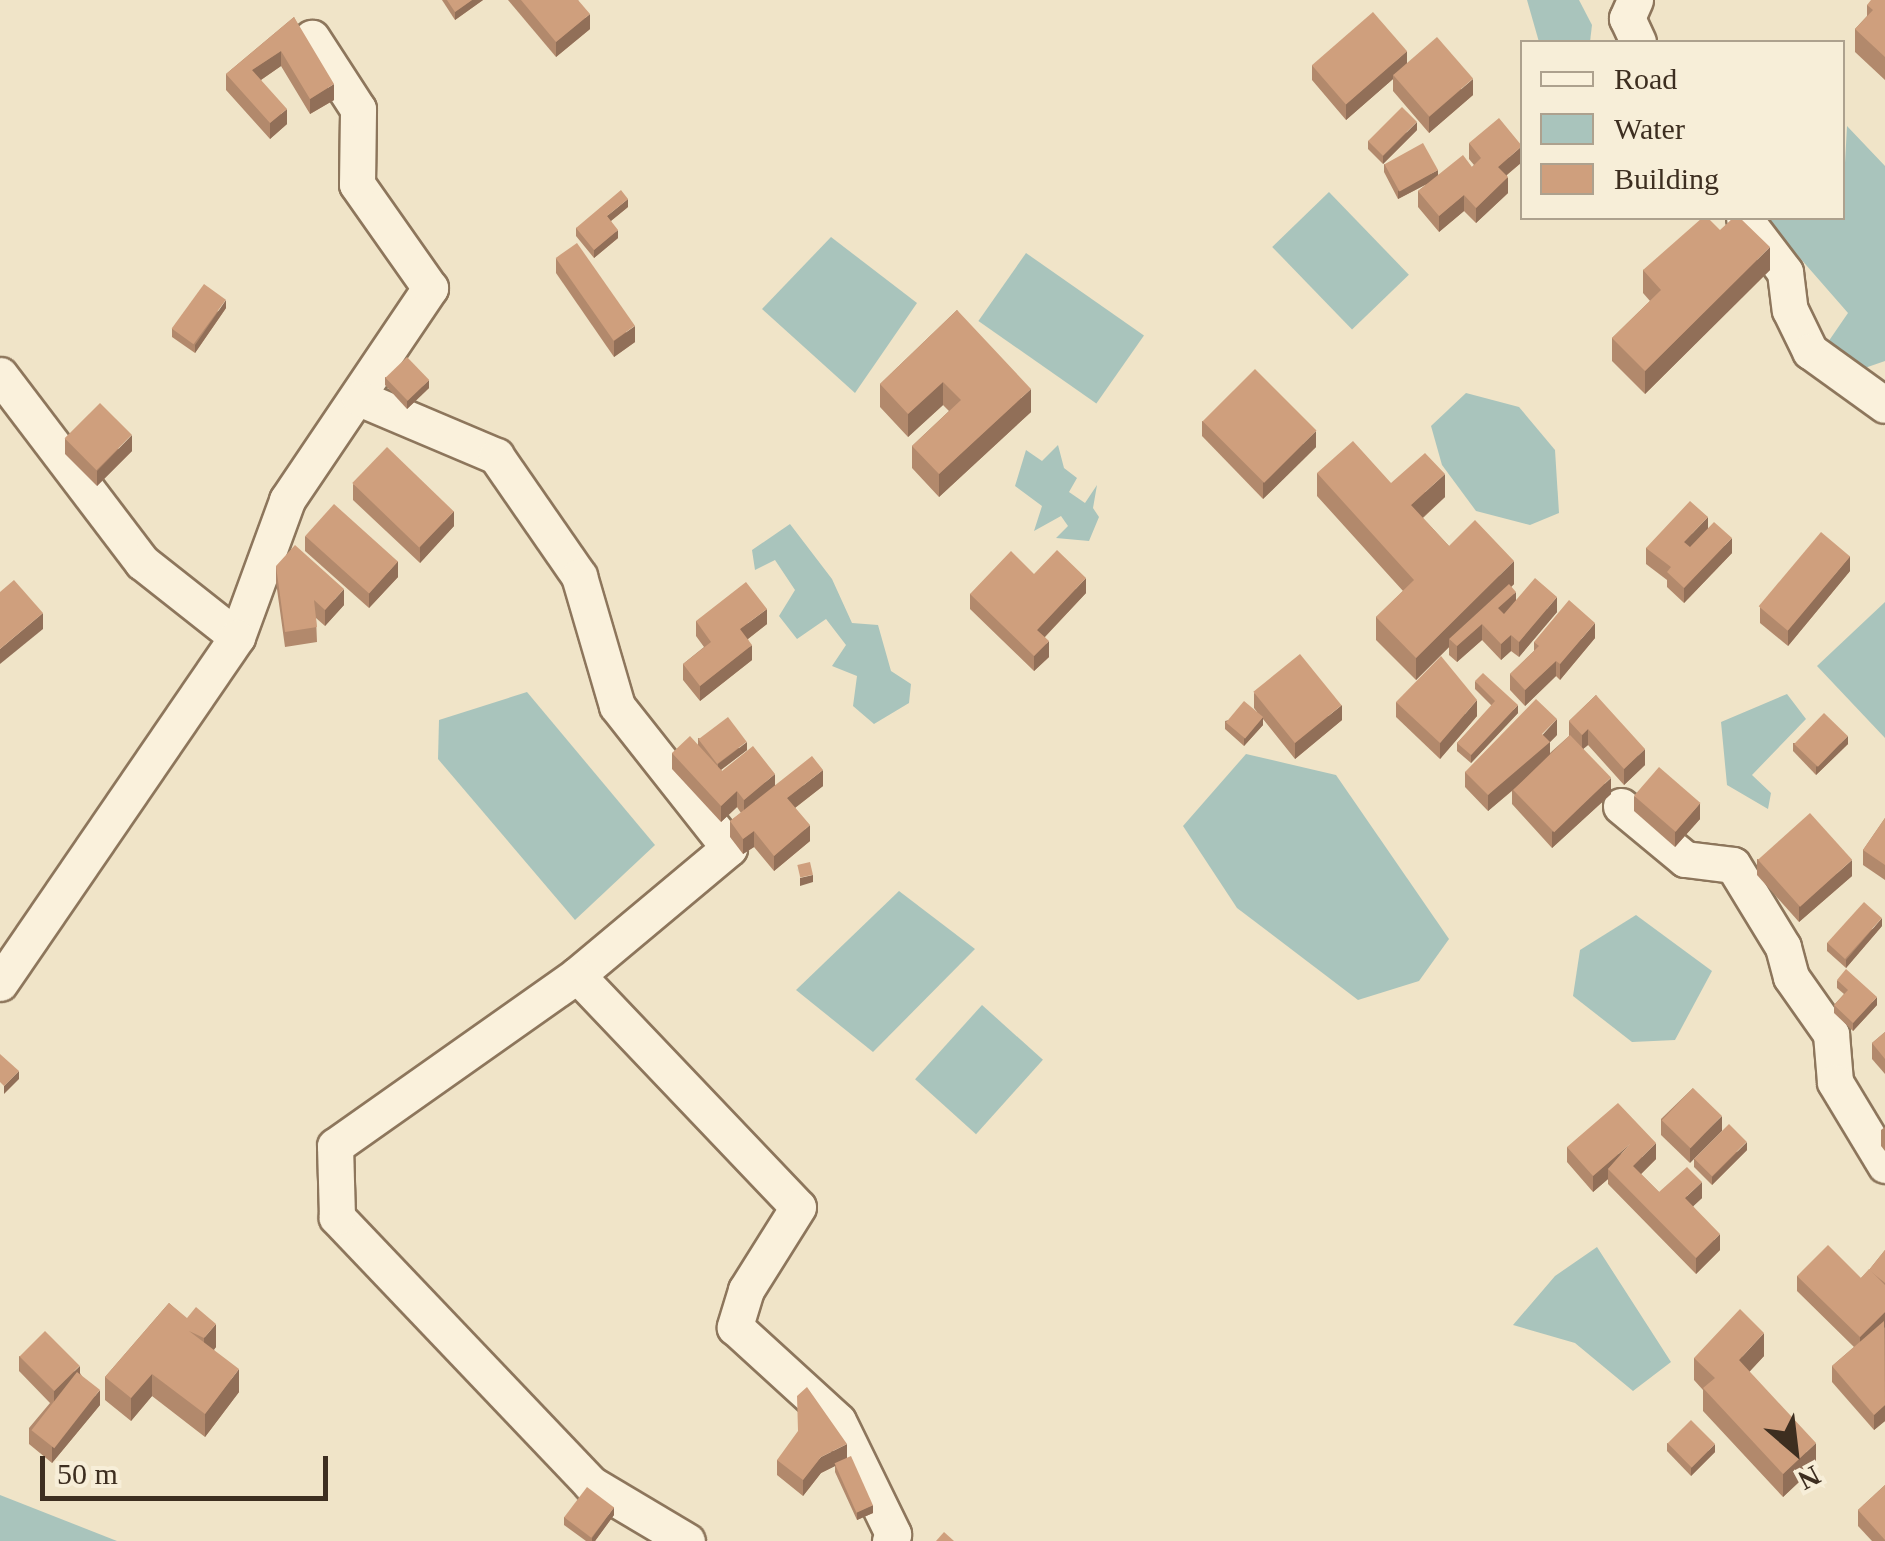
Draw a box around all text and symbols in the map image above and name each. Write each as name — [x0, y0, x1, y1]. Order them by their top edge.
legend — [1520, 40, 1845, 220]
text: Road — [1614, 62, 1677, 95]
text: Water — [1614, 112, 1685, 145]
text: Building — [1614, 162, 1719, 195]
north arrow — [1745, 1401, 1845, 1501]
scale bar — [45, 1436, 332, 1498]
text: 50 m — [57, 1457, 118, 1490]
text: N — [1793, 1459, 1826, 1496]

